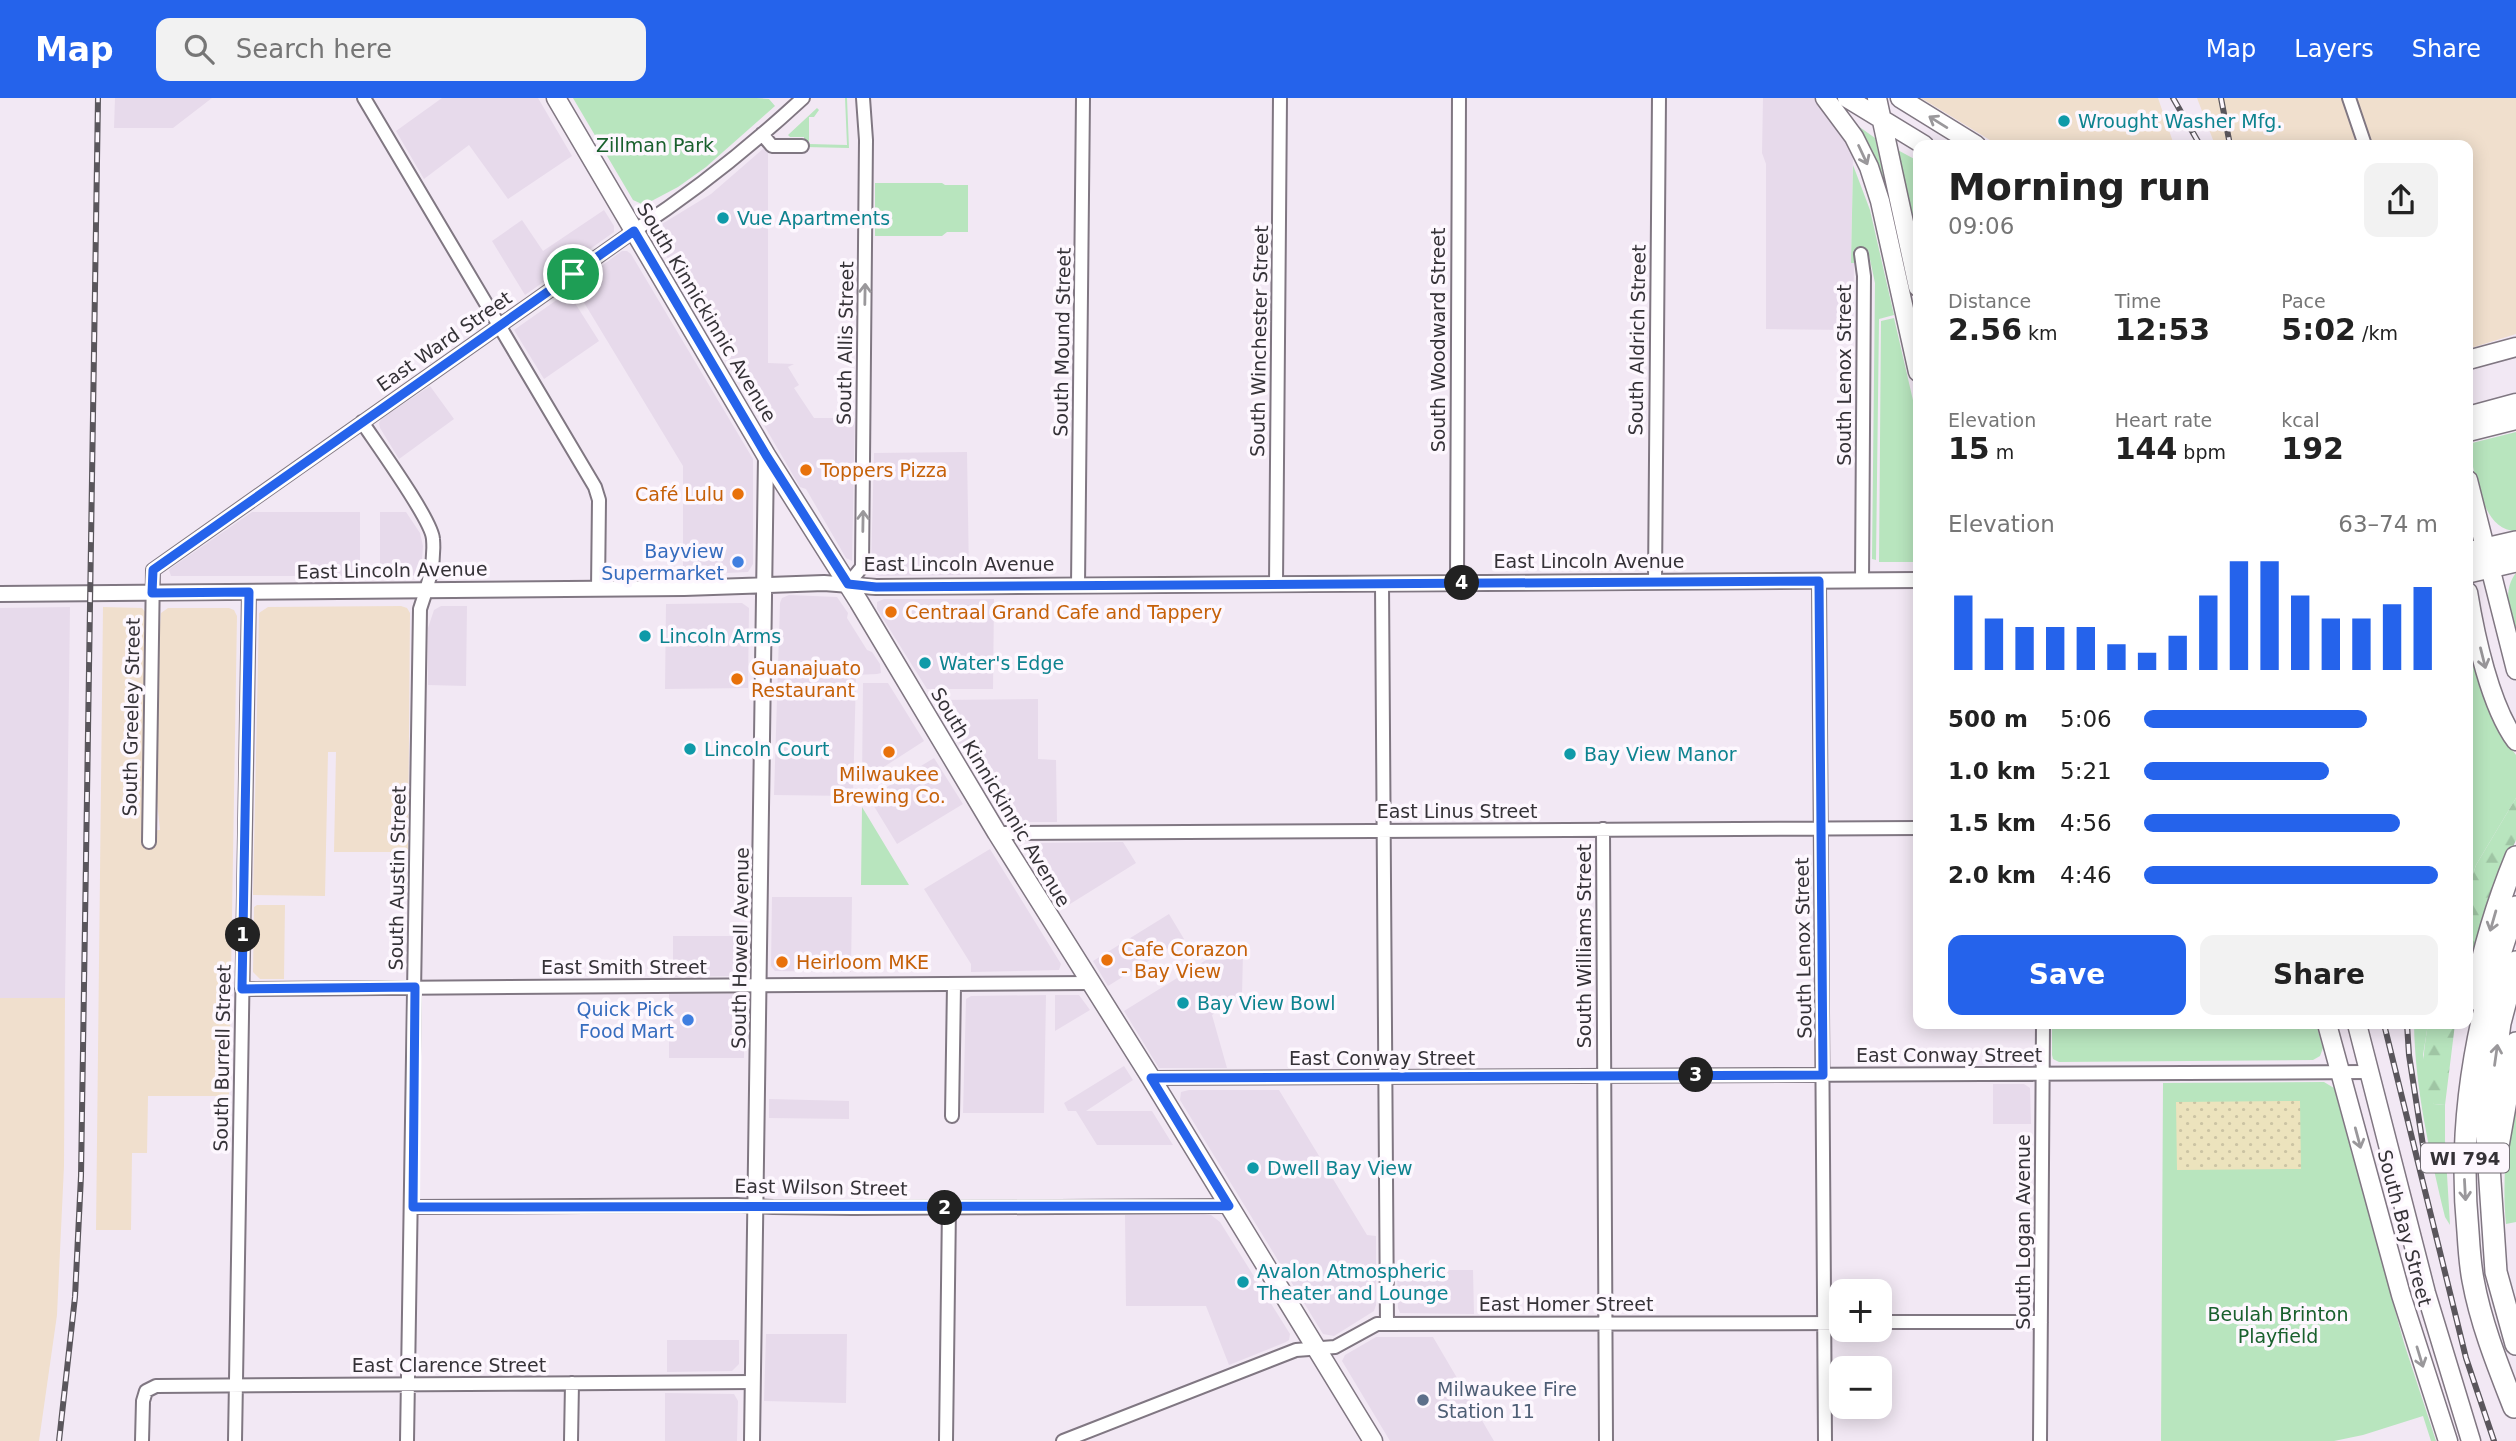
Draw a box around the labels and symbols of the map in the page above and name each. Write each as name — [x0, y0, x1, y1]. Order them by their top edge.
place label: Wrought Washer Mfg. — [2078, 110, 2282, 132]
marker: Wrought Washer Mfg. — [2056, 113, 2072, 129]
one-way arrow — [1929, 114, 1948, 129]
park label: Zillman Park — [596, 134, 714, 156]
one-way arrow — [1857, 144, 1870, 165]
street label: South Kinnickinnic Avenue — [633, 199, 781, 425]
place label: Vue Apartments — [737, 207, 890, 229]
marker: Vue Apartments — [715, 210, 731, 226]
street label: South Winchester Street — [1246, 225, 1272, 457]
street label: South Woodward Street — [1427, 228, 1449, 452]
pin — [543, 244, 603, 304]
street label: South Aldrich Street — [1624, 244, 1650, 436]
street label: South Mound Street — [1049, 247, 1075, 437]
street label: South Allis Street — [833, 261, 857, 425]
one-way arrow — [858, 282, 872, 305]
street label: South Lenox Street — [1833, 284, 1855, 466]
street label: East Ward Street — [372, 286, 516, 396]
place label: Toppers Pizza — [819, 459, 947, 481]
marker: Toppers Pizza — [798, 462, 814, 478]
place label: Café Lulu — [635, 483, 724, 505]
marker: Café Lulu — [730, 486, 746, 502]
one-way arrow — [856, 510, 870, 533]
place label: Bayview Supermarket — [601, 540, 724, 584]
street label: East Lincoln Avenue — [1494, 550, 1684, 572]
street label: East Lincoln Avenue — [864, 553, 1054, 575]
marker: Bayview Supermarket — [730, 554, 746, 570]
street label: East Lincoln Avenue — [296, 557, 488, 583]
pin: 4 — [1444, 566, 1480, 601]
place label: Centraal Grand Cafe and Tappery — [905, 601, 1222, 623]
marker: Centraal Grand Cafe and Tappery — [883, 604, 899, 620]
street label: South Greeley Street — [118, 617, 144, 817]
place label: Lincoln Arms — [659, 625, 781, 647]
marker: Lincoln Arms — [637, 628, 653, 644]
one-way arrow — [2477, 646, 2490, 669]
place label: Water's Edge — [939, 652, 1064, 674]
marker: Water's Edge — [917, 655, 933, 671]
place label: Guanajuato Restaurant — [751, 657, 861, 701]
marker: Guanajuato Restaurant — [729, 671, 745, 687]
street label: South Kinnickinnic Avenue — [927, 684, 1075, 910]
place label: Lincoln Court — [704, 738, 830, 760]
marker: Lincoln Court — [682, 741, 698, 757]
place label: Bay View Manor — [1584, 743, 1737, 765]
marker: Milwaukee Brewing Co. — [881, 744, 897, 760]
marker: Bay View Manor — [1562, 746, 1578, 762]
place label: Milwaukee Brewing Co. — [832, 763, 946, 807]
street label: South Austin Street — [384, 785, 410, 971]
street label: East Linus Street — [1377, 800, 1537, 822]
street label: South Williams Street — [1573, 844, 1595, 1048]
street label: South Howell Avenue — [727, 847, 753, 1049]
street label: South Lenox Street — [1790, 857, 1816, 1039]
one-way arrow — [2485, 910, 2498, 932]
pin: 1 — [226, 918, 260, 952]
place label: Cafe Corazon - Bay View — [1121, 938, 1248, 982]
place label: Heirloom MKE — [796, 951, 929, 973]
marker: Cafe Corazon - Bay View — [1099, 952, 1115, 968]
marker: Heirloom MKE — [774, 954, 790, 970]
street label: East Smith Street — [541, 956, 707, 978]
street label: South Burrell Street — [209, 964, 235, 1152]
place label: Bay View Bowl — [1197, 992, 1336, 1014]
marker: Bay View Bowl — [1175, 995, 1191, 1011]
place label: Quick Pick Food Mart — [576, 998, 674, 1042]
marker: Quick Pick Food Mart — [680, 1012, 696, 1028]
street label: East Conway Street — [1856, 1044, 2042, 1066]
one-way arrow — [2490, 1044, 2503, 1067]
street label: East Conway Street — [1289, 1047, 1475, 1069]
pin: 3 — [1678, 1058, 1714, 1093]
one-way arrow — [2353, 1127, 2366, 1149]
street label: South Logan Avenue — [2012, 1134, 2034, 1330]
road number: WI 794 — [2421, 1143, 2509, 1172]
street label: South Bay Street — [2374, 1147, 2436, 1309]
place label: Dwell Bay View — [1267, 1157, 1413, 1179]
marker: Dwell Bay View — [1245, 1160, 1261, 1176]
street label: East Wilson Street — [734, 1174, 908, 1200]
one-way arrow — [2459, 1178, 2472, 1200]
pin: 2 — [928, 1190, 962, 1226]
place label: Avalon Atmospheric Theater and Lounge — [1256, 1260, 1448, 1304]
marker: Avalon Atmospheric Theater and Lounge — [1235, 1274, 1251, 1290]
street label: East Homer Street — [1479, 1293, 1653, 1315]
park label: Beulah Brinton Playfield — [2207, 1303, 2349, 1347]
one-way arrow — [2415, 1345, 2428, 1367]
street label: East Clarence Street — [352, 1354, 546, 1376]
place label: Milwaukee Fire Station 11 — [1437, 1378, 1577, 1422]
marker: Milwaukee Fire Station 11 — [1415, 1392, 1431, 1408]

